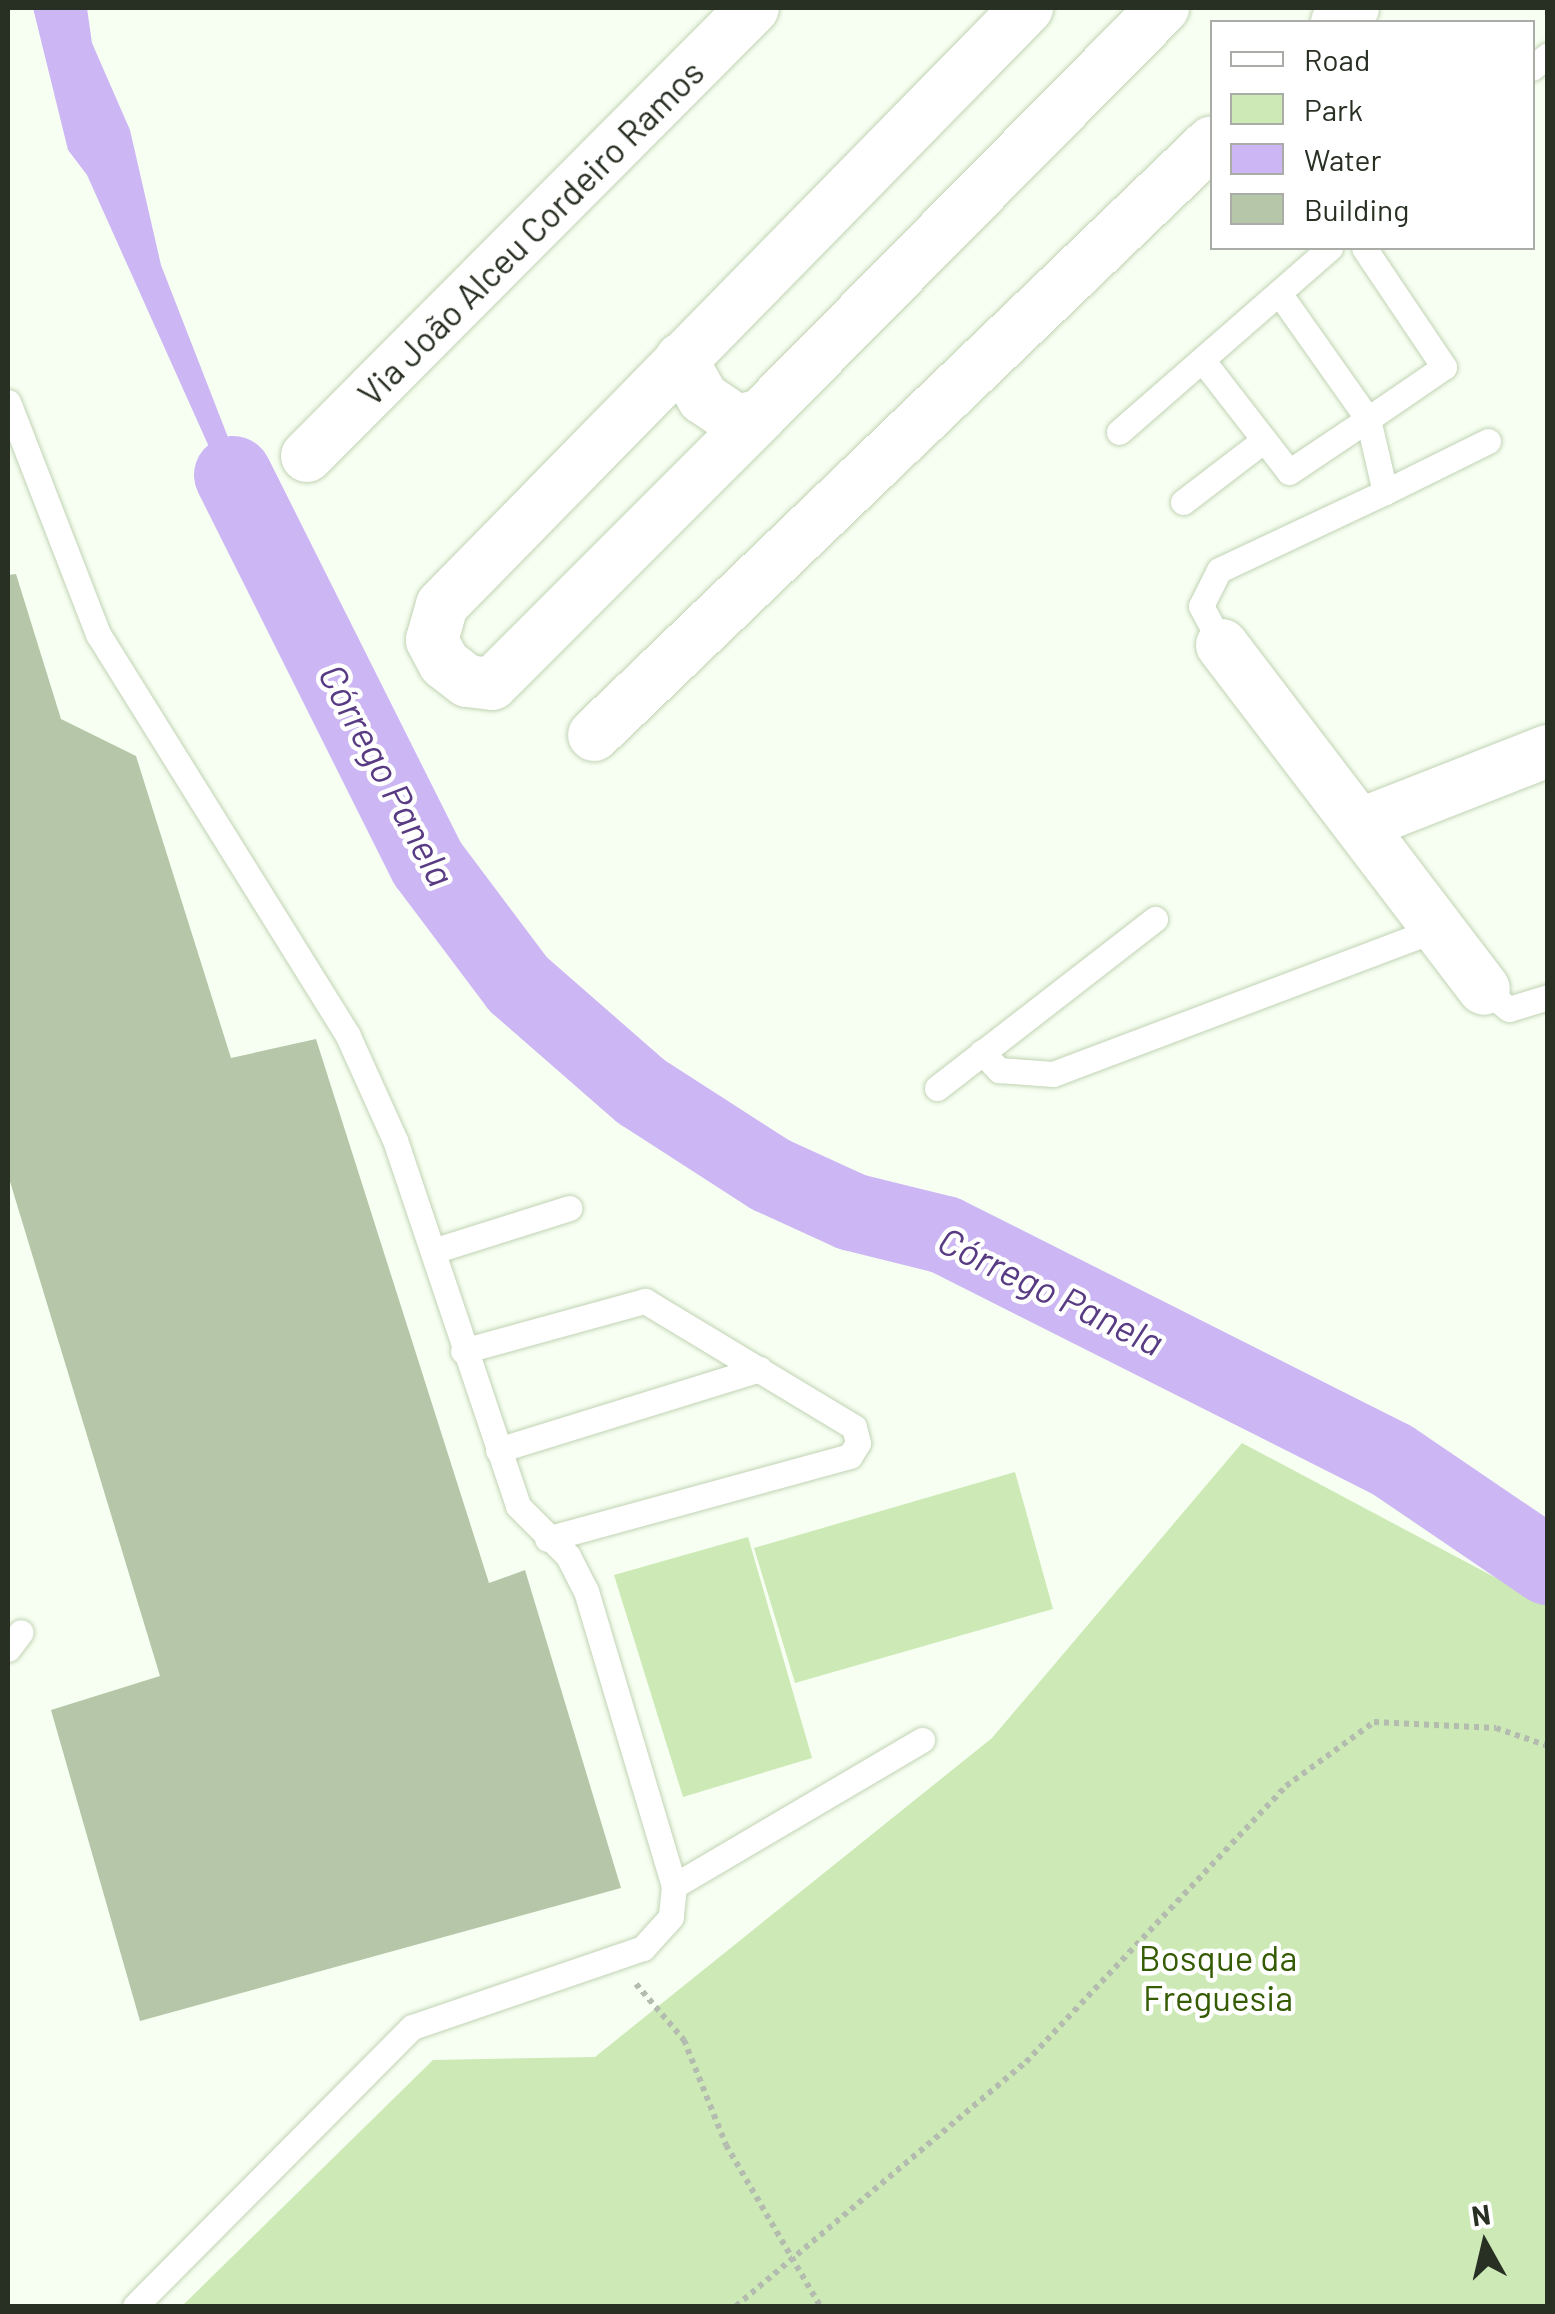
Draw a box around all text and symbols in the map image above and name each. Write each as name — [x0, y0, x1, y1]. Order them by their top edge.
legend — [1210, 20, 1535, 250]
text: Road — [1304, 41, 1370, 77]
street label: Via João Alceu Cordeiro Ramos — [349, 51, 711, 413]
text: Park — [1304, 91, 1363, 127]
text: Water — [1304, 141, 1382, 177]
text: Building — [1304, 191, 1409, 227]
water label: Córrego Panela — [309, 656, 465, 894]
water label: Córrego Panela — [931, 1217, 1171, 1365]
park label: Bosque da Freguesia — [1139, 1936, 1297, 2018]
north arrow — [1435, 2194, 1535, 2294]
text: N — [1469, 2196, 1492, 2232]

